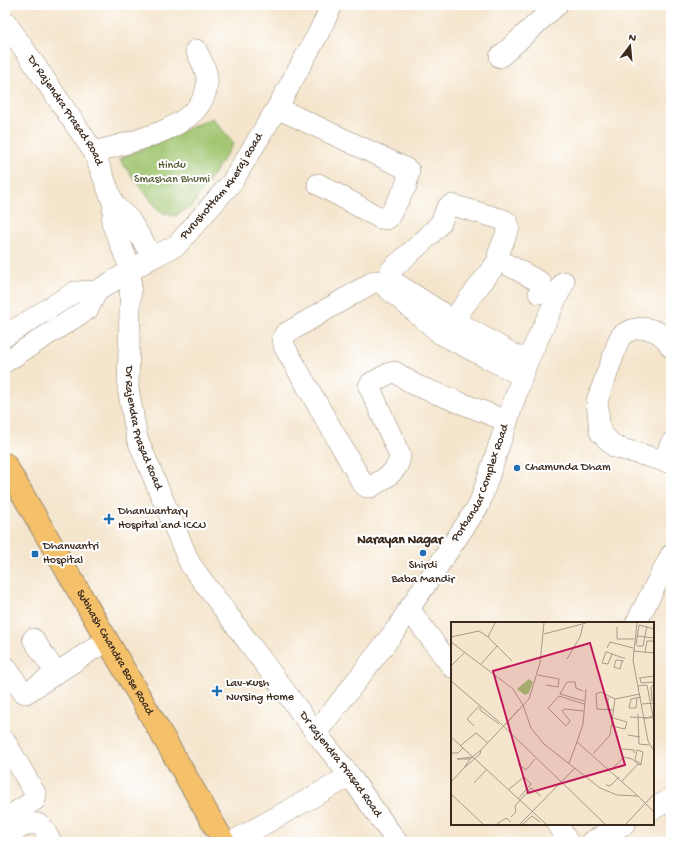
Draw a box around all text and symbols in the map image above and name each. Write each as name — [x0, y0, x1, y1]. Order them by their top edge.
north arrow — [610, 26, 650, 66]
text: N — [627, 32, 637, 45]
street label: Dr Rajendra Prasad Road — [23, 52, 106, 169]
street label: Purushottam Kheraj Road — [177, 130, 267, 243]
park label: Hindu Smashan Bhumi — [134, 159, 210, 187]
street label: Dr Rajendra Prasad Road — [121, 365, 165, 493]
street label: Porbandar Complex Road — [448, 422, 513, 546]
place label: Chamunda Dham — [525, 461, 611, 475]
marker: Chamunda Dham — [512, 463, 522, 473]
place label: Dhanwantary Hospital and ICCU — [117, 505, 206, 533]
marker: Dhanwantary Hospital and ICCU — [103, 513, 115, 525]
district label: Narayan Nagar — [357, 533, 444, 548]
place label: Dhanvantri Hospital — [42, 540, 99, 568]
marker: Shirdi Baba Mandir — [418, 548, 428, 558]
marker: Dhanvantri Hospital — [30, 549, 40, 559]
place label: Shirdi Baba Mandir — [390, 559, 456, 587]
street label: Subhash Chandra Bose Road — [72, 587, 157, 719]
inset map — [451, 622, 654, 825]
place label: Lav-Kush Nursing Home — [226, 677, 295, 705]
marker: Lav-Kush Nursing Home — [211, 685, 223, 697]
street label: Dr Rajendra Prasad Road — [295, 708, 385, 821]

